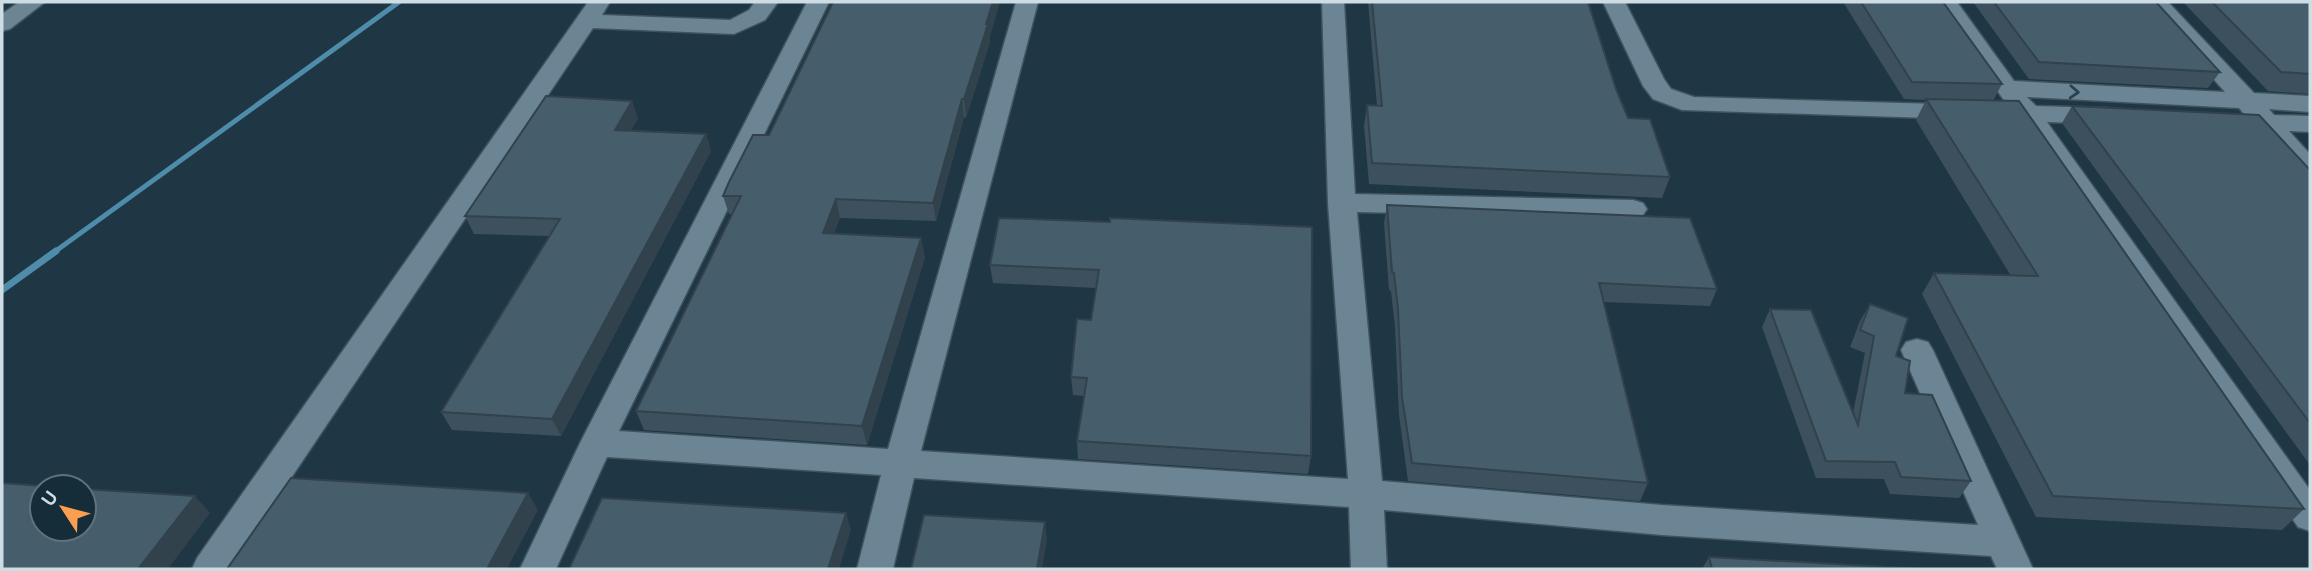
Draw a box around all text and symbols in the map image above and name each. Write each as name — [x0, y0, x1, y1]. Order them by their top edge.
one-way arrow — [2069, 84, 2080, 99]
north arrow — [28, 473, 98, 543]
text: U — [36, 486, 64, 511]

